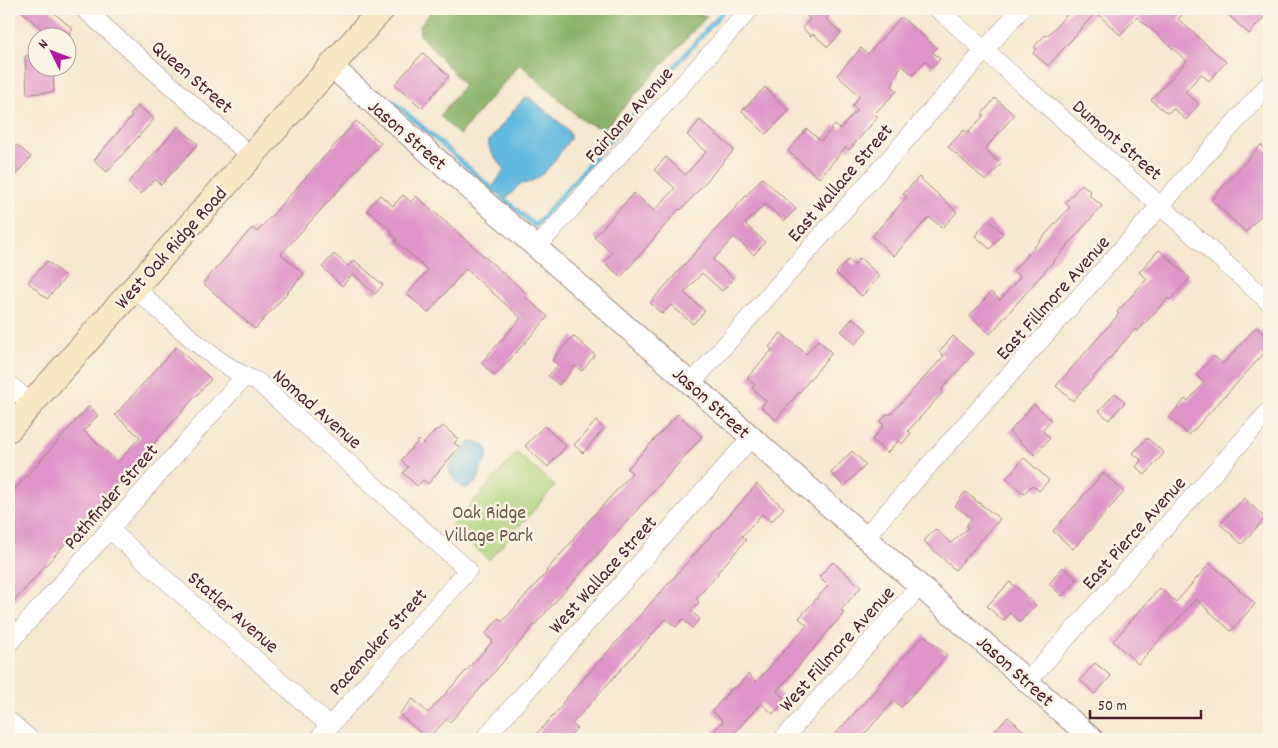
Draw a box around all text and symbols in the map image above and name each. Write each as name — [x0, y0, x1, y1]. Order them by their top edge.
north arrow — [28, 28, 78, 78]
text: N — [34, 35, 54, 54]
street label: Queen Street — [144, 35, 238, 122]
street label: Fairlane Avenue — [579, 62, 681, 170]
street label: Jason Street — [360, 94, 452, 178]
street label: Dumont Street — [1065, 94, 1167, 188]
street label: East Wallace Street — [782, 119, 901, 249]
street label: West Oak Ridge Road — [109, 181, 235, 317]
street label: East Fillmore Avenue — [991, 230, 1118, 367]
street label: Jason Street — [665, 362, 755, 447]
street label: Nomad Avenue — [265, 363, 367, 457]
street label: Pathfinder Street — [58, 439, 166, 557]
street label: East Pierce Avenue — [1077, 471, 1194, 597]
park label: Oak Ridge Village Park — [445, 500, 533, 551]
street label: West Wallace Street — [543, 511, 665, 641]
street label: Statler Avenue — [180, 566, 284, 661]
street label: West Fillmore Avenue — [774, 581, 903, 719]
street label: Pacemaker Street — [323, 583, 435, 703]
street label: Jason Street — [969, 630, 1059, 715]
scale bar — [1090, 688, 1202, 720]
text: 50 m — [1098, 696, 1127, 718]

